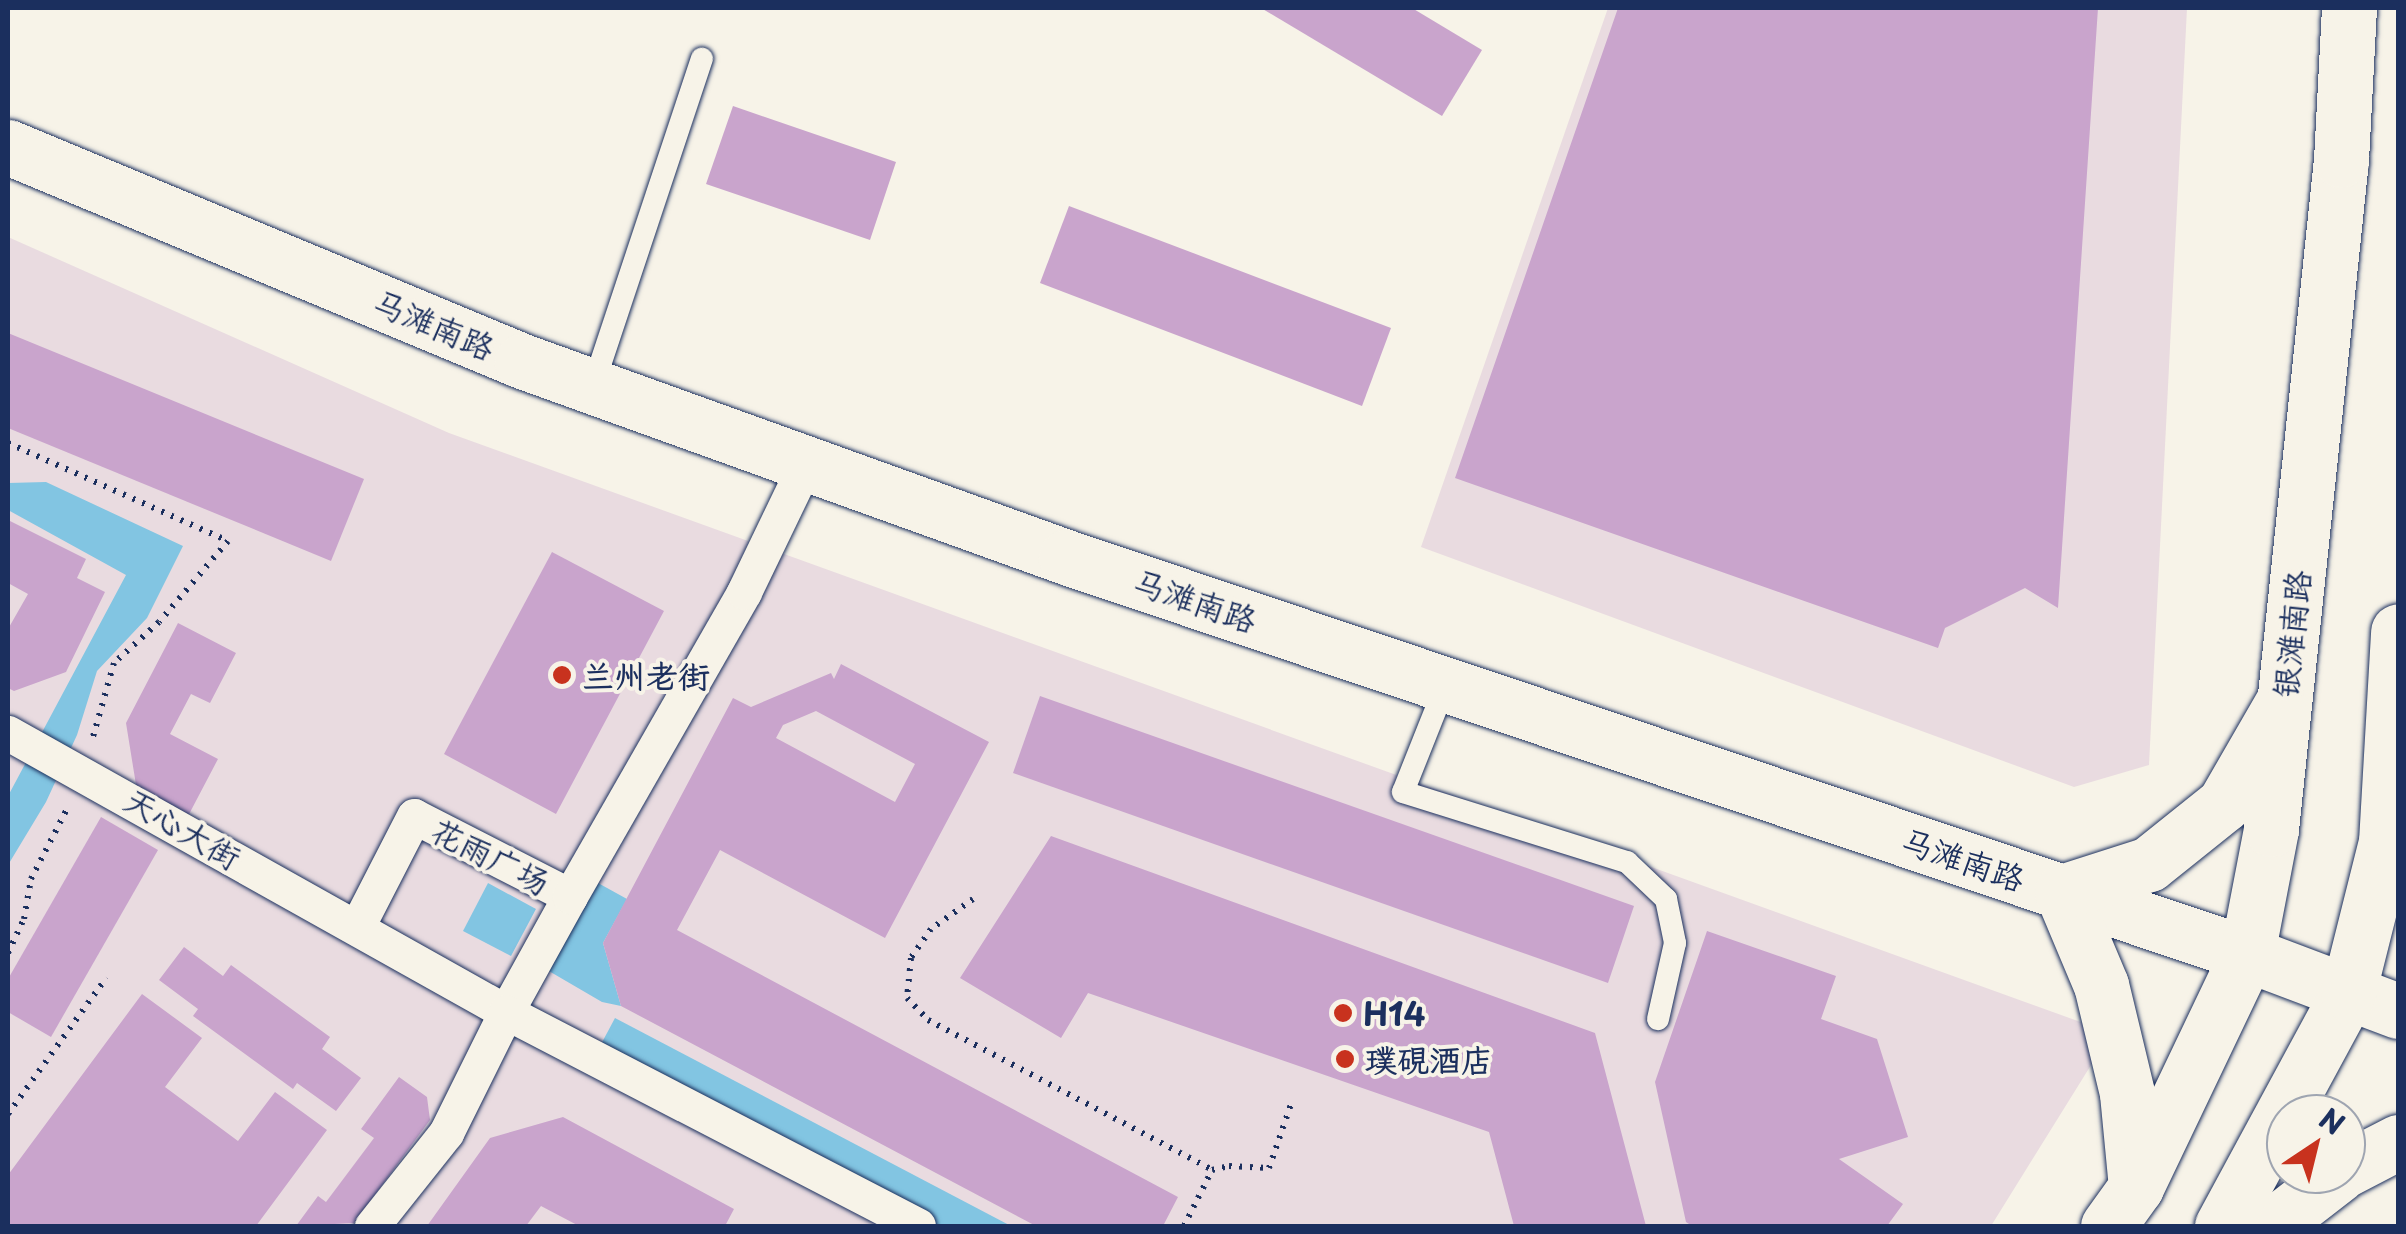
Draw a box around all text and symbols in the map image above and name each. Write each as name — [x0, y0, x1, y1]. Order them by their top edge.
street label: 马滩南路 — [368, 281, 500, 367]
street label: 马滩南路 — [1128, 561, 1262, 639]
street label: 银滩南路 — [2265, 568, 2317, 700]
place label: 兰州老街 — [582, 656, 710, 694]
marker: 兰州老街 — [551, 664, 573, 686]
street label: 天心大街 — [118, 779, 248, 877]
street label: 花雨广场 — [425, 810, 557, 902]
street label: 马滩南路 — [1896, 820, 2030, 898]
place label: H14 — [1363, 994, 1425, 1032]
marker: H14 — [1332, 1002, 1354, 1024]
place label: 璞硯酒店 — [1365, 1040, 1493, 1078]
marker: 璞硯酒店 — [1334, 1048, 1356, 1070]
north arrow — [2266, 1094, 2366, 1194]
text: N — [2311, 1097, 2354, 1145]

